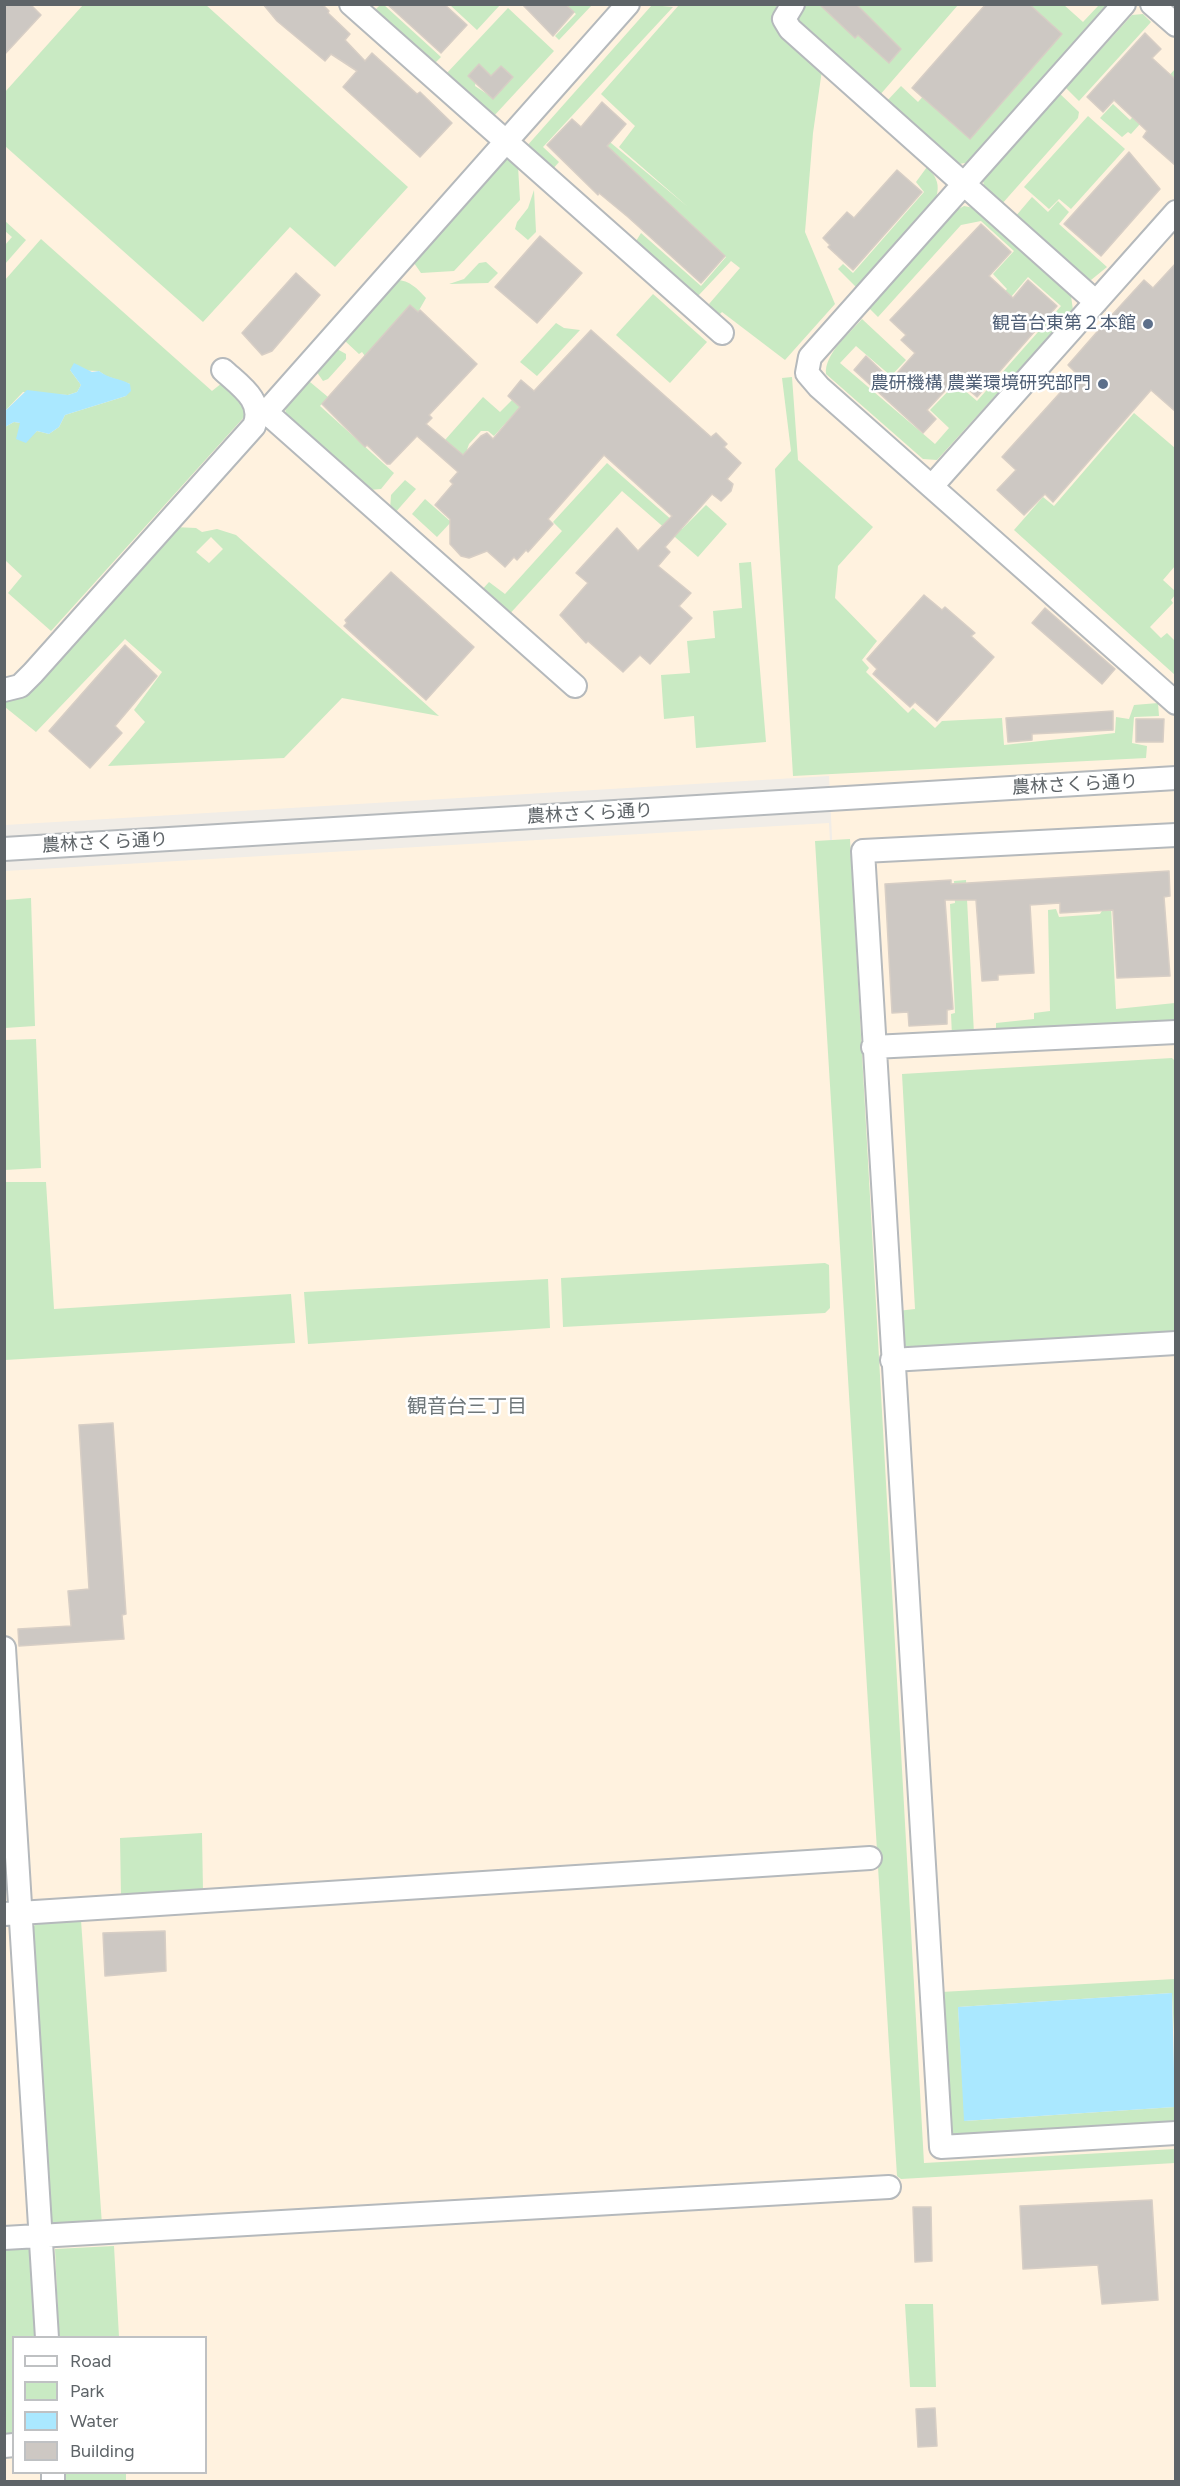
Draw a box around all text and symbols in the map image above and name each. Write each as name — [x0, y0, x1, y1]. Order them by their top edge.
place label: 観音台東第２本館 — [992, 313, 1136, 335]
marker: 観音台東第２本館 — [1141, 317, 1155, 331]
place label: 農研機構 農業環境研究部門 — [871, 373, 1091, 395]
marker: 農研機構 農業環境研究部門 — [1096, 377, 1110, 391]
street label: 農林さくら通り — [1012, 771, 1138, 799]
street label: 農林さくら通り — [527, 800, 653, 828]
street label: 農林さくら通り — [42, 829, 168, 857]
district label: 観音台三丁目 — [407, 1395, 527, 1419]
legend — [12, 2336, 207, 2474]
text: Road — [70, 2350, 111, 2372]
text: Park — [70, 2380, 104, 2402]
text: Water — [70, 2410, 118, 2432]
text: Building — [70, 2440, 135, 2462]

